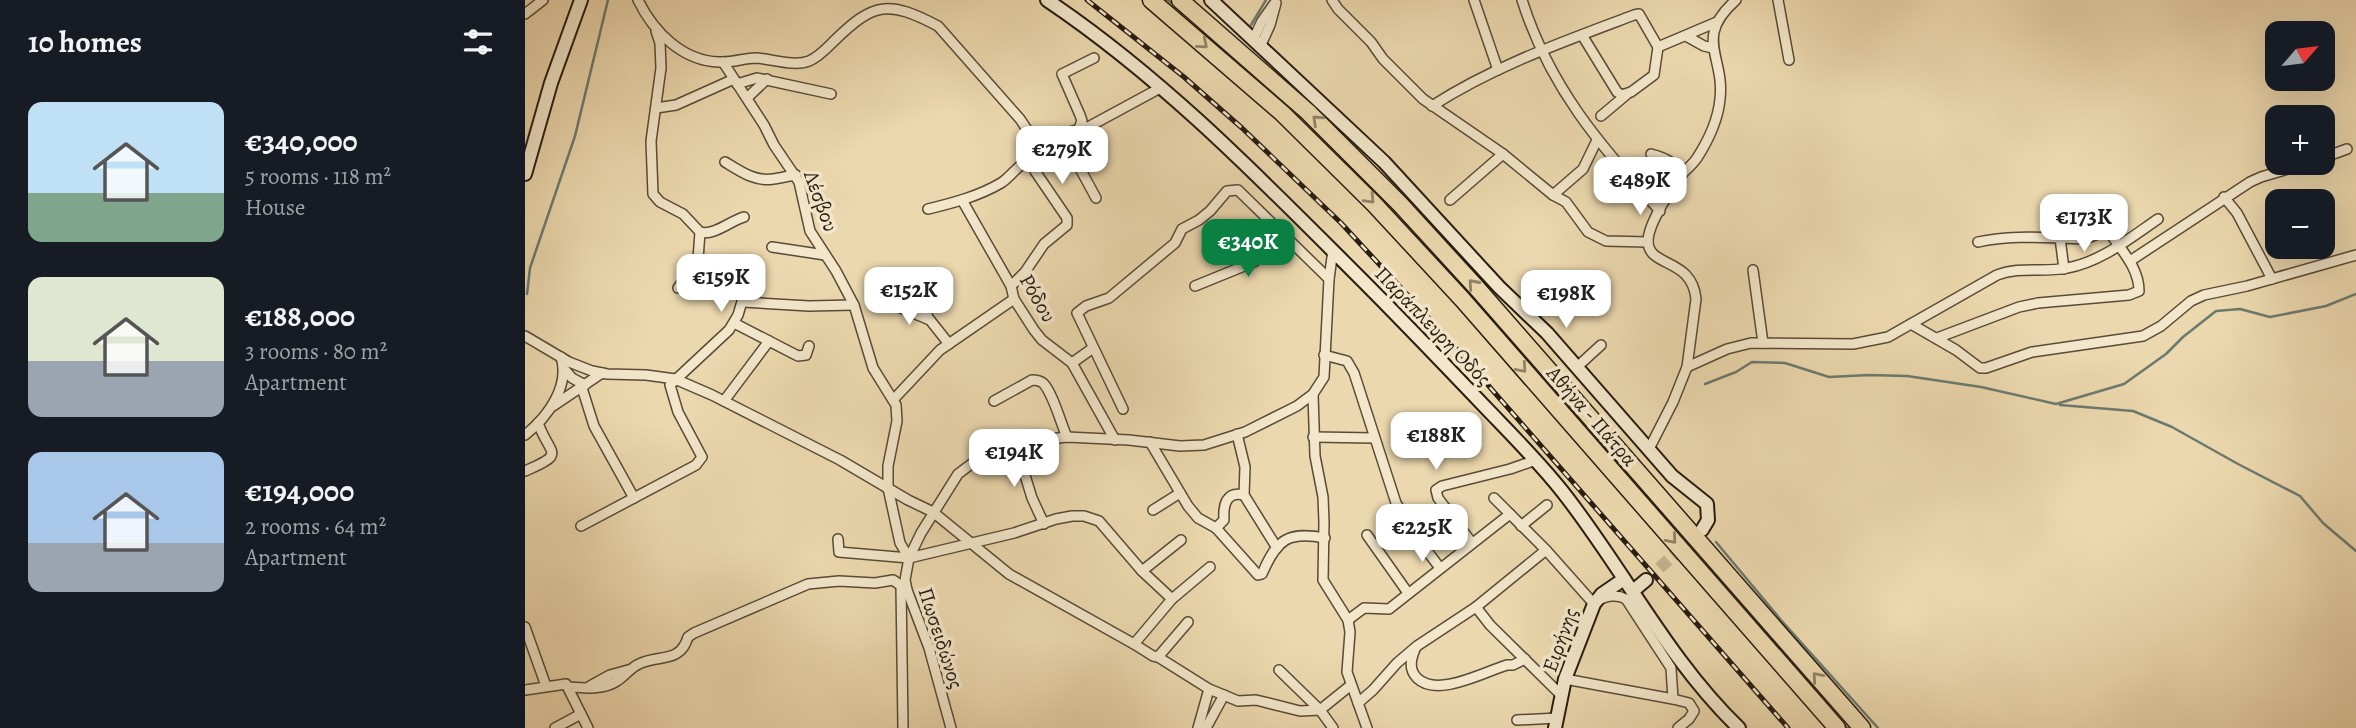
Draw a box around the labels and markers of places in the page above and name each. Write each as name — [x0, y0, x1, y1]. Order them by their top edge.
pin: €279K — [1013, 127, 1111, 186]
pin: €489K — [1591, 158, 1689, 217]
pin: €173K — [2035, 194, 2133, 254]
pin: €340K — [1199, 219, 1297, 279]
pin: €159K — [672, 254, 770, 314]
pin: €152K — [860, 268, 958, 327]
pin: €198K — [1517, 270, 1615, 330]
pin: €188K — [1387, 412, 1485, 472]
pin: €194K — [965, 430, 1063, 489]
pin: €225K — [1373, 504, 1471, 564]

